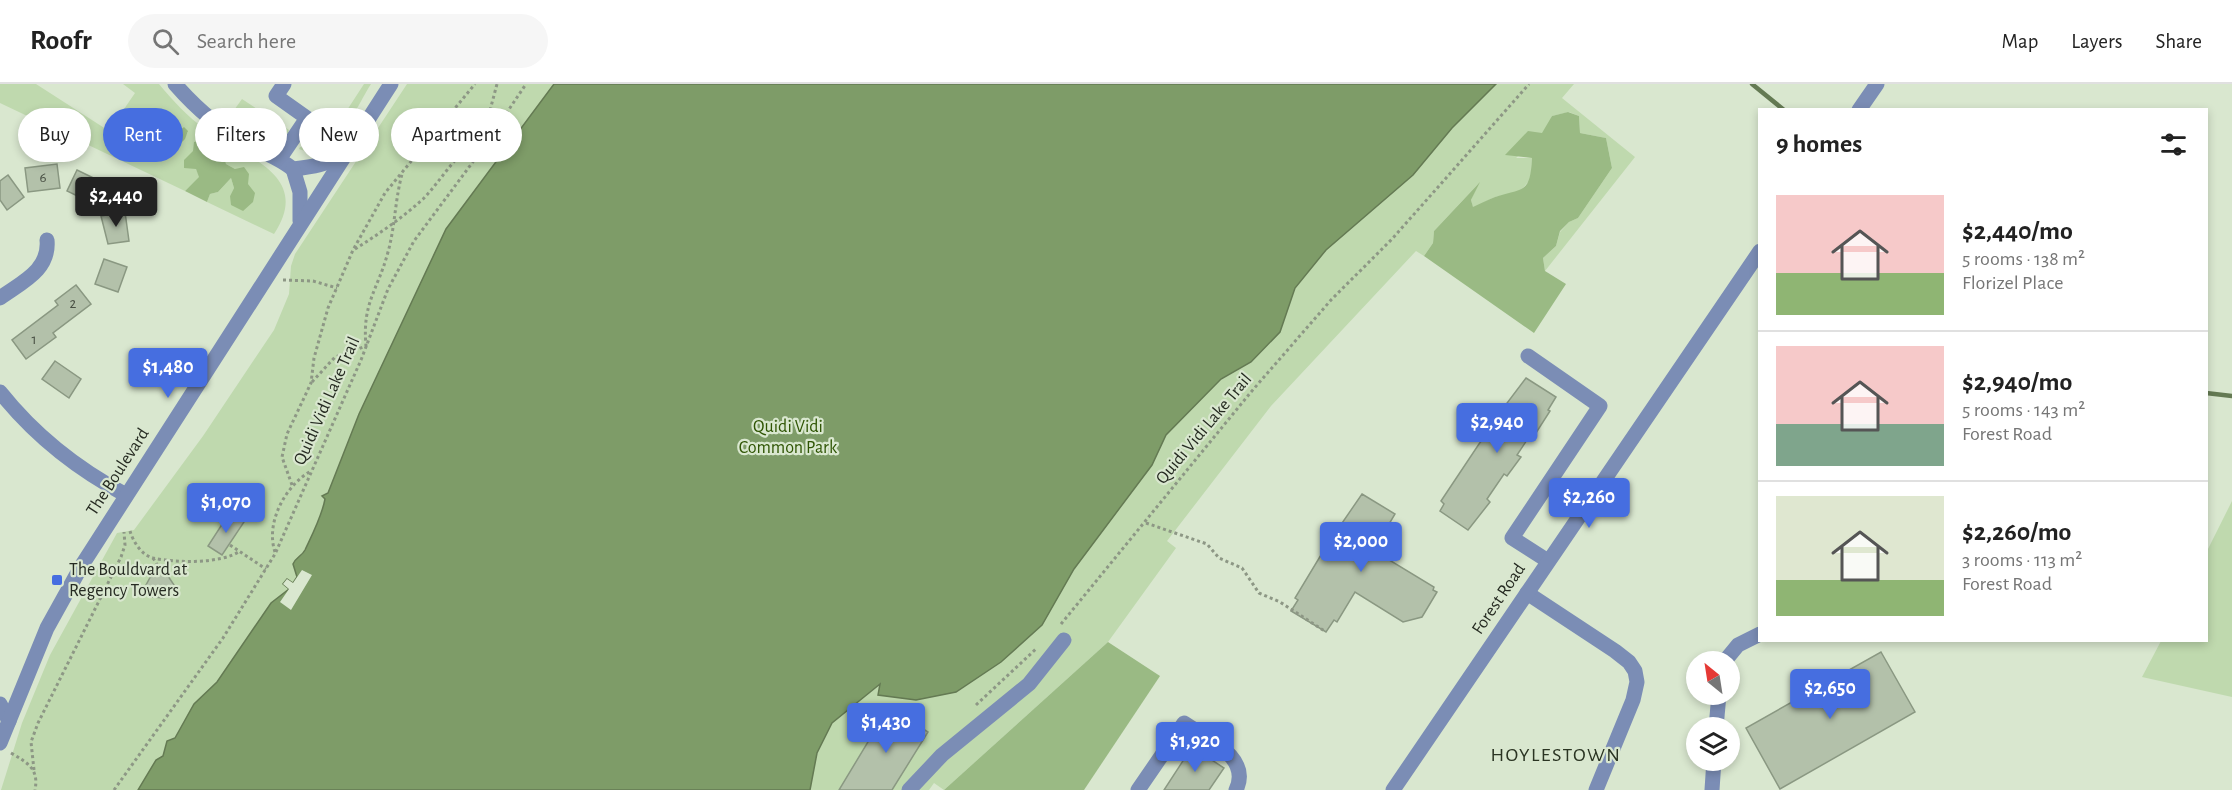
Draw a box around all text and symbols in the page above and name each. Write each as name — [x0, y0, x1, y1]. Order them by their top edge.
search box — [128, 14, 548, 68]
icon: search — [149, 25, 182, 58]
text: Roofr — [30, 27, 92, 55]
text: Search here — [197, 30, 296, 52]
text: Map — [2002, 31, 2038, 52]
text: Layers — [2071, 31, 2122, 52]
text: Share — [2155, 31, 2202, 52]
chip: Buy — [18, 108, 91, 162]
chip: Rent — [103, 108, 183, 162]
chip: Filters — [195, 108, 287, 162]
chip: New — [299, 108, 379, 162]
chip: Apartment — [391, 108, 522, 162]
icon: filters — [2157, 128, 2190, 161]
text: 9 homes — [1776, 131, 1862, 157]
house number: 6 — [39, 170, 47, 185]
pin: $2,440 — [67, 177, 165, 228]
text: $2,440 — [89, 186, 143, 206]
text: $2,440/mo — [1962, 218, 2073, 244]
icon: home — [1824, 219, 1896, 291]
text: 5 rooms · 138 m² — [1962, 249, 2085, 269]
text: Florizel Place — [1962, 273, 2063, 293]
house number: 2 — [70, 296, 77, 311]
house number: 1 — [31, 332, 37, 347]
street label: Quidi Vidi Lake Trail — [291, 334, 363, 468]
pin: $1,480 — [119, 348, 217, 399]
text: $1,480 — [142, 357, 194, 377]
text: $2,940/mo — [1962, 369, 2072, 395]
street label: Quidi Vidi Lake Trail — [1153, 370, 1255, 488]
icon: home — [1824, 370, 1896, 442]
text: 5 rooms · 143 m² — [1962, 400, 2085, 420]
pin: $2,940 — [1448, 403, 1546, 454]
text: $2,940 — [1470, 412, 1524, 432]
park label: Quidi Vidi Common Park — [739, 418, 838, 457]
text: Forest Road — [1962, 424, 2052, 444]
street label: The Boulevard — [83, 425, 153, 519]
pin: $2,260 — [1540, 478, 1638, 529]
pin: $1,070 — [177, 483, 275, 534]
text: $2,260 — [1563, 487, 1615, 507]
text: $1,070 — [201, 492, 251, 512]
text: $2,260/mo — [1962, 519, 2071, 545]
icon: home — [1824, 520, 1896, 592]
pin: $2,000 — [1312, 522, 1410, 573]
text: $2,000 — [1334, 531, 1388, 551]
text: 3 rooms · 113 m² — [1962, 550, 2082, 570]
street label: Forest Road — [1469, 560, 1529, 638]
place label: The Bouldvard at Regency Towers — [69, 561, 187, 600]
marker: The Bouldvard at Regency Towers — [50, 573, 64, 587]
text: Forest Road — [1962, 574, 2052, 594]
north arrow — [1686, 651, 1740, 705]
map controls — [1686, 651, 1740, 771]
pin: $2,650 — [1781, 669, 1879, 720]
text: $2,650 — [1804, 678, 1856, 698]
pin: $1,430 — [837, 703, 935, 754]
text: $1,430 — [861, 712, 911, 732]
button: layers — [1686, 717, 1740, 771]
pin: $1,920 — [1146, 722, 1244, 773]
text: $1,920 — [1170, 731, 1220, 751]
district label: HOYLESTOWN — [1491, 745, 1621, 765]

